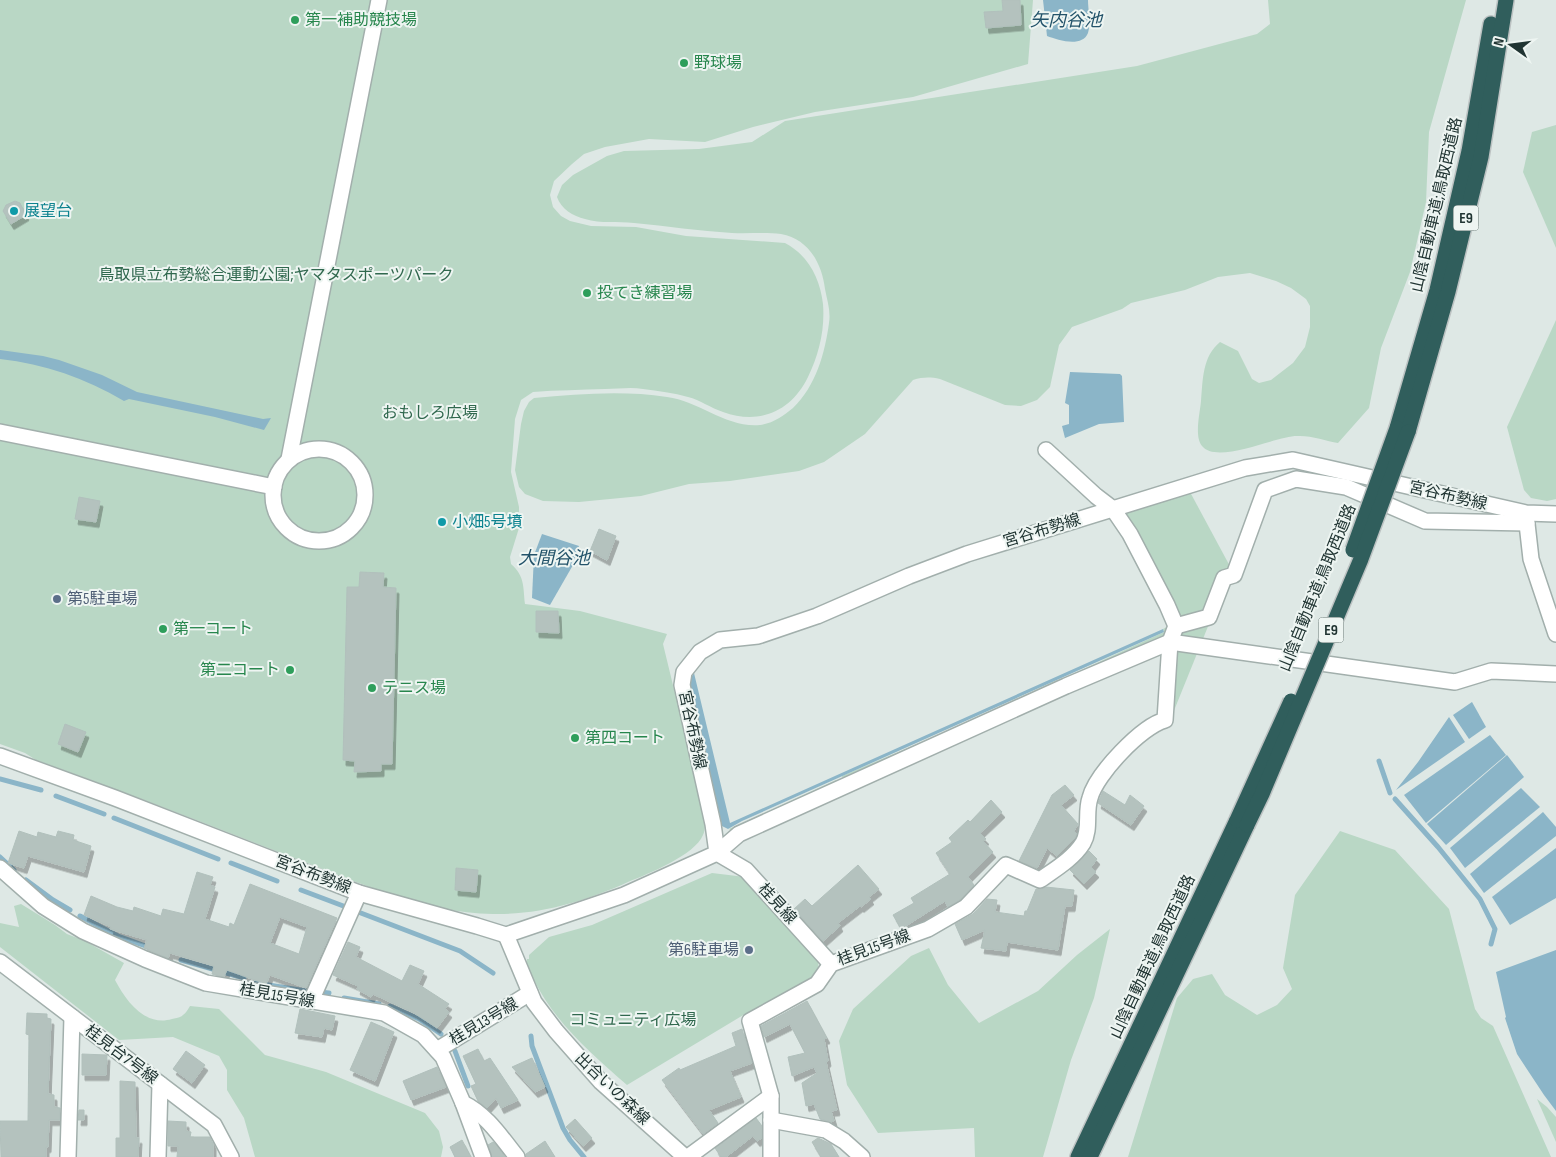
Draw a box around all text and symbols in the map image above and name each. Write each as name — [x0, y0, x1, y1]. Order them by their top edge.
water label: 矢内谷池 — [1030, 10, 1104, 31]
place label: 第一補助競技場 — [305, 11, 417, 30]
marker: 第一補助競技場 — [289, 14, 301, 26]
north arrow — [1486, 20, 1536, 70]
text: N — [1490, 36, 1508, 48]
place label: 野球場 — [694, 54, 742, 73]
marker: 野球場 — [678, 57, 690, 69]
street label: 山陰自動車道;鳥取西道路 — [1408, 116, 1466, 294]
place label: 展望台 — [24, 202, 72, 221]
marker: 展望台 — [8, 205, 20, 217]
road number: E9 — [1454, 206, 1478, 230]
park label: 鳥取県立布勢総合運動公園;ヤマタスポーツパーク — [99, 266, 453, 285]
place label: 投てき練習場 — [597, 284, 693, 303]
marker: 投てき練習場 — [581, 287, 593, 299]
park label: おもしろ広場 — [382, 404, 478, 423]
street label: 宮谷布勢線 — [1407, 478, 1489, 514]
street label: 山陰自動車道;鳥取西道路 — [1276, 501, 1360, 675]
street label: 宮谷布勢線 — [1001, 510, 1083, 552]
place label: 小畑5号墳 — [452, 513, 522, 532]
marker: 小畑5号墳 — [436, 516, 448, 528]
water label: 大間谷池 — [518, 548, 592, 569]
place label: 第5駐車場 — [67, 590, 137, 609]
marker: 第5駐車場 — [51, 593, 63, 605]
road number: E9 — [1318, 618, 1344, 642]
place label: 第一コート — [173, 620, 253, 639]
marker: 第一コート — [157, 623, 169, 635]
place label: 第二コート — [200, 661, 280, 680]
marker: 第二コート — [284, 664, 296, 676]
place label: テニス場 — [382, 679, 446, 698]
marker: テニス場 — [366, 682, 378, 694]
street label: 宮谷布勢線 — [674, 689, 710, 771]
place label: 第四コート — [585, 729, 665, 748]
marker: 第四コート — [569, 732, 581, 744]
street label: 宮谷布勢線 — [272, 852, 354, 898]
street label: 山陰自動車道;鳥取西道路 — [1107, 872, 1199, 1042]
street label: 桂見線 — [754, 880, 800, 928]
street label: 桂見15号線 — [835, 926, 913, 970]
place label: 第6駐車場 — [668, 941, 739, 960]
marker: 第6駐車場 — [743, 944, 755, 956]
street label: 桂見15号線 — [238, 980, 316, 1012]
street label: 桂見13号線 — [446, 994, 522, 1050]
park label: コミュニティ広場 — [569, 1011, 697, 1030]
street label: 桂見台7号線 — [81, 1021, 161, 1089]
street label: 出合いの森線 — [571, 1049, 653, 1129]

